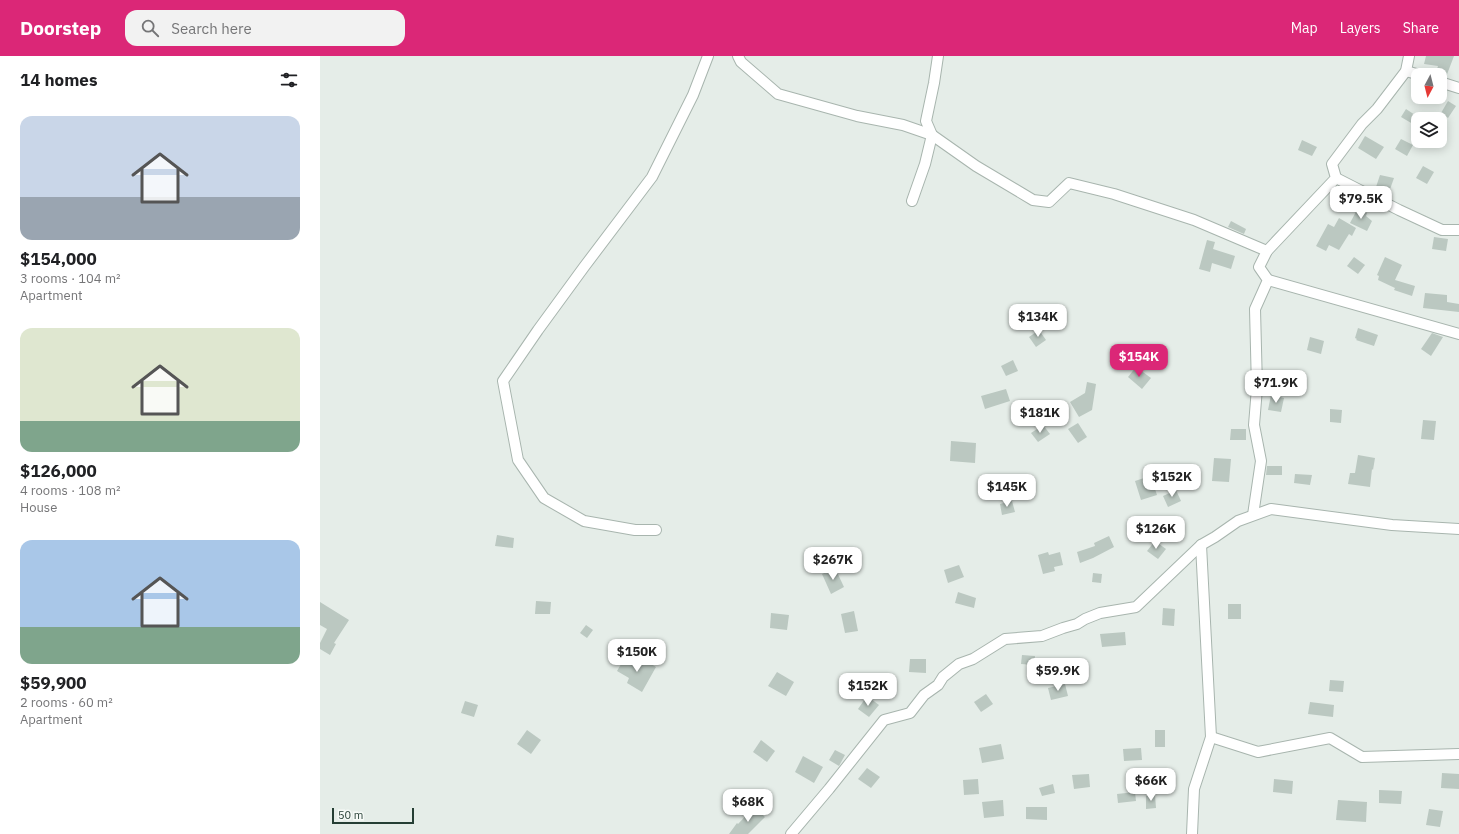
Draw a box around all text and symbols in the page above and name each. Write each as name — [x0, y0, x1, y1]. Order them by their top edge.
search box — [125, 10, 405, 46]
text: Doorstep — [20, 16, 101, 40]
icon: search — [139, 17, 161, 39]
text: Search here — [171, 19, 252, 38]
text: Map — [1291, 19, 1318, 37]
text: Layers — [1340, 19, 1381, 37]
text: Share — [1403, 19, 1439, 37]
north arrow — [1411, 68, 1447, 104]
map controls — [1411, 68, 1447, 148]
text: 14 homes — [20, 69, 97, 91]
icon: filters — [278, 69, 300, 91]
button: layers — [1411, 112, 1447, 148]
icon: home — [124, 142, 196, 214]
pin: $79.5K — [1328, 186, 1394, 220]
text: $79.5K — [1339, 190, 1383, 207]
text: $154,000 — [20, 248, 97, 270]
text: 3 rooms · 104 m² — [20, 270, 121, 287]
text: Apartment — [20, 287, 83, 304]
pin: $134K — [1010, 304, 1066, 338]
text: $134K — [1018, 308, 1058, 325]
pin: $154K — [1111, 344, 1167, 378]
text: $154K — [1119, 348, 1159, 365]
icon: home — [124, 354, 196, 426]
pin: $71.9K — [1243, 370, 1309, 404]
text: $71.9K — [1254, 374, 1298, 391]
pin: $181K — [1012, 400, 1068, 434]
text: $181K — [1020, 404, 1060, 421]
text: $126,000 — [20, 460, 97, 482]
pin: $152K — [1144, 464, 1200, 498]
text: $152K — [1152, 468, 1192, 485]
pin: $145K — [979, 474, 1035, 508]
text: $145K — [987, 478, 1027, 495]
text: 4 rooms · 108 m² — [20, 482, 121, 499]
text: House — [20, 499, 57, 516]
pin: $126K — [1128, 516, 1184, 550]
text: $126K — [1136, 520, 1176, 537]
pin: $267K — [805, 547, 861, 581]
text: $267K — [813, 551, 853, 568]
icon: home — [124, 566, 196, 638]
pin: $150K — [609, 639, 665, 673]
text: $150K — [617, 643, 657, 660]
pin: $59.9K — [1025, 658, 1091, 692]
text: $59.9K — [1036, 662, 1080, 679]
text: $59,900 — [20, 672, 87, 694]
pin: $152K — [840, 673, 896, 707]
text: $152K — [848, 677, 888, 694]
text: 2 rooms · 60 m² — [20, 694, 113, 711]
text: Apartment — [20, 711, 83, 728]
pin: $66K — [1127, 768, 1175, 802]
text: $66K — [1135, 772, 1167, 789]
pin: $68K — [724, 789, 772, 823]
text: $68K — [732, 793, 764, 810]
scale bar — [332, 806, 414, 825]
text: 50 m — [338, 808, 363, 822]

